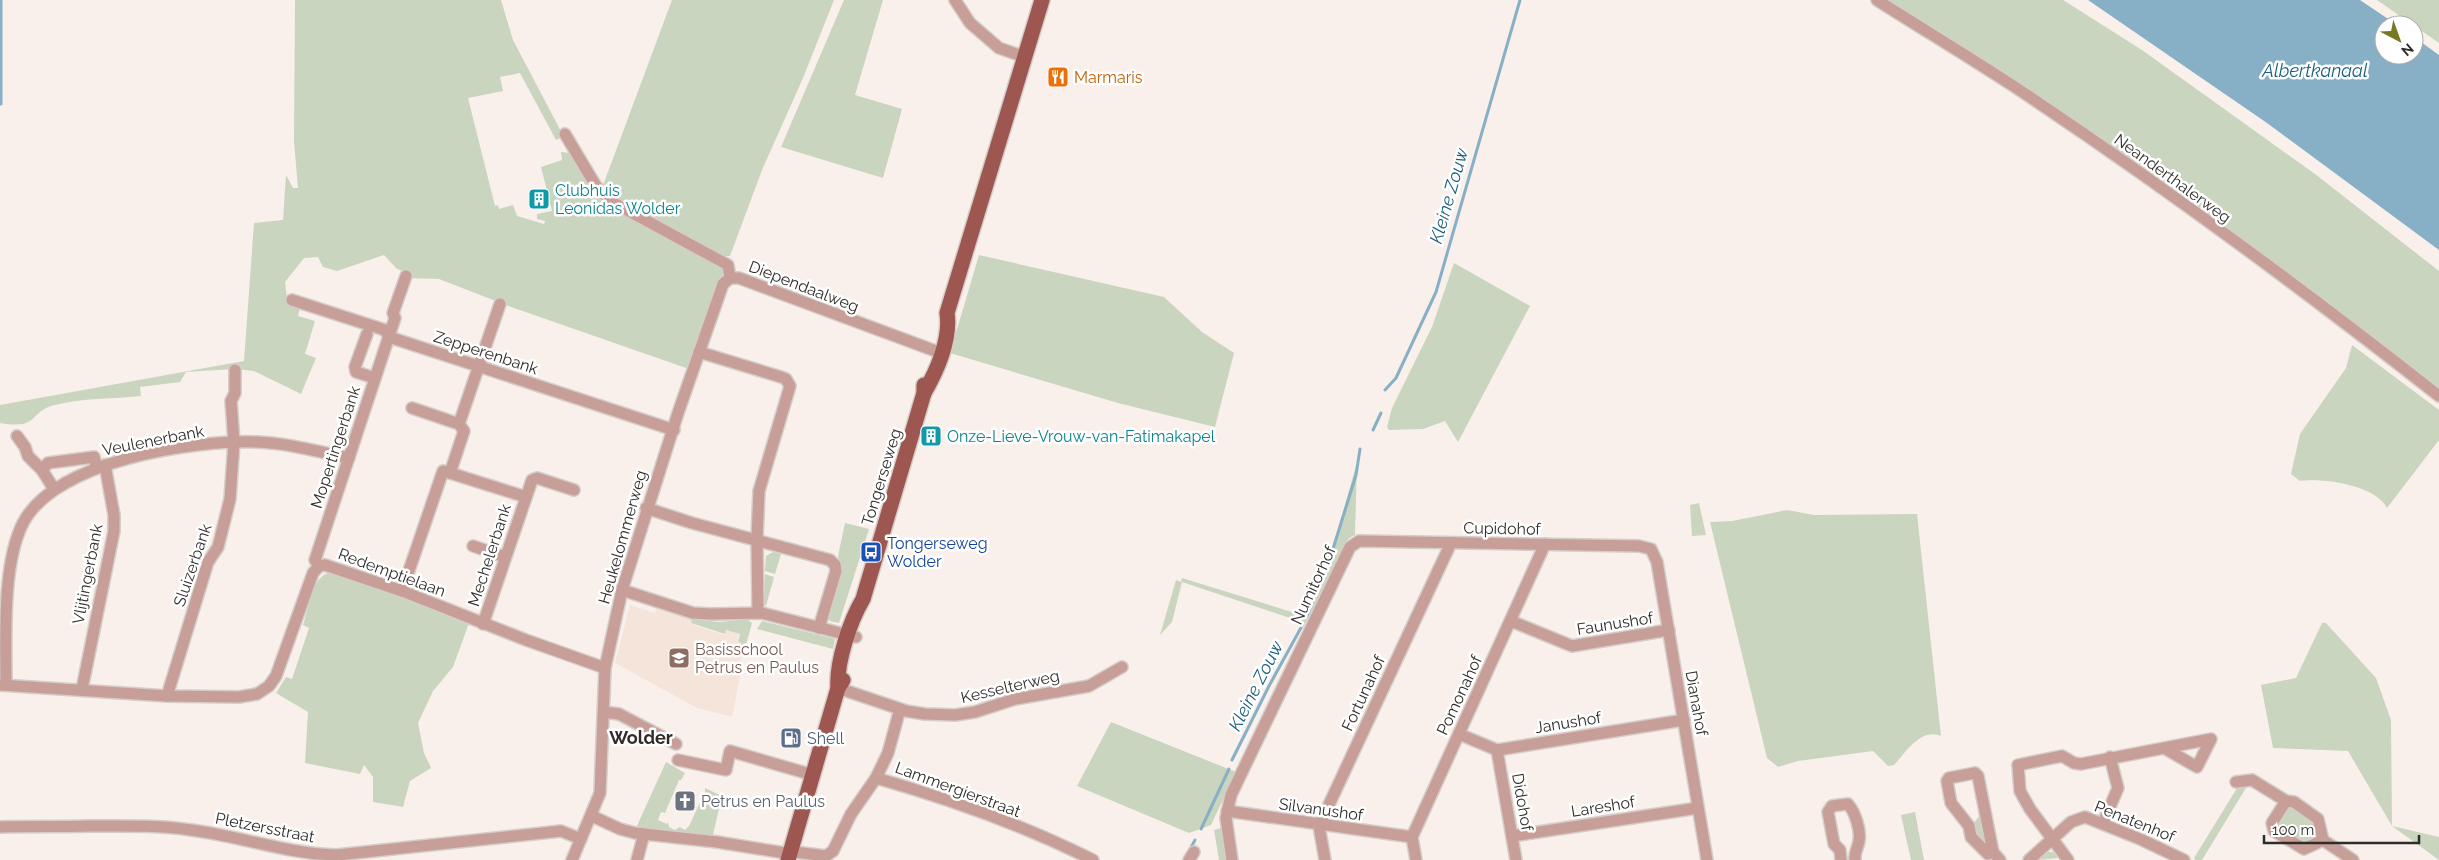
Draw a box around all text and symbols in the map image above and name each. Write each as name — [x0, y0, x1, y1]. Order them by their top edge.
north arrow — [2374, 15, 2424, 65]
text: N — [2398, 40, 2417, 59]
water label: Albertkanaal — [2261, 60, 2368, 81]
restaurant icon: Marmaris — [1046, 65, 1070, 89]
place label: Marmaris — [1074, 68, 1143, 87]
street label: Neanderthalerweg — [2111, 130, 2235, 227]
water label: Kleine Zouw — [1425, 145, 1472, 246]
place label: Clubhuis Leonidas Wolder — [555, 181, 681, 218]
building icon: Clubhuis Leonidas Wolder — [527, 187, 551, 211]
street label: Diependaalweg — [746, 257, 862, 316]
street label: Zepperenbank — [431, 327, 541, 378]
street label: Mopertingerbank — [307, 383, 364, 511]
street label: Veulenerbank — [101, 421, 206, 460]
building icon: Onze-Lieve-Vrouw-van-Fatimakapel — [919, 424, 943, 448]
street label: Tongerseweg — [858, 426, 905, 528]
place label: Onze-Lieve-Vrouw-van-Fatimakapel — [947, 427, 1216, 446]
street label: Heukelommerweg — [594, 468, 651, 606]
street label: Mechelerbank — [464, 501, 515, 609]
street label: Cupidohof — [1463, 518, 1542, 539]
street label: Sluizerbank — [169, 521, 216, 609]
street label: Vlijtingerbank — [68, 522, 107, 626]
place label: Tongerseweg Wolder — [887, 534, 988, 571]
bus stop icon: Tongerseweg Wolder — [859, 540, 883, 564]
street label: Numitorhof — [1287, 542, 1340, 627]
street label: Redemptielaan — [336, 544, 448, 601]
street label: Faunushof — [1575, 608, 1655, 639]
water label: Kleine Zouw — [1224, 637, 1287, 734]
place label: Basisschool Petrus en Paulus — [695, 640, 819, 677]
school or university icon: Basisschool Petrus en Paulus — [667, 646, 691, 670]
street label: Fortunahof — [1338, 652, 1389, 734]
street label: Pomonahof — [1433, 652, 1486, 738]
street label: Kesselterweg — [959, 666, 1061, 707]
street label: Dianahof — [1681, 669, 1712, 738]
street label: Janushof — [1534, 708, 1603, 737]
fuel station icon: Shell — [779, 726, 803, 750]
district label: Wolder — [609, 727, 673, 748]
place label: Shell — [807, 729, 845, 748]
street label: Lammergierstraat — [893, 758, 1024, 821]
street label: Didohof — [1508, 772, 1537, 833]
church icon: Petrus en Paulus — [673, 789, 697, 813]
place label: Petrus en Paulus — [701, 792, 825, 811]
street label: Lareshof — [1570, 792, 1637, 821]
street label: Silvanushof — [1278, 794, 1365, 825]
street label: Penatenhof — [2092, 797, 2178, 846]
street label: Pletzersstraat — [214, 809, 317, 847]
scale bar — [2264, 812, 2419, 844]
text: 100 m — [2272, 821, 2314, 839]

